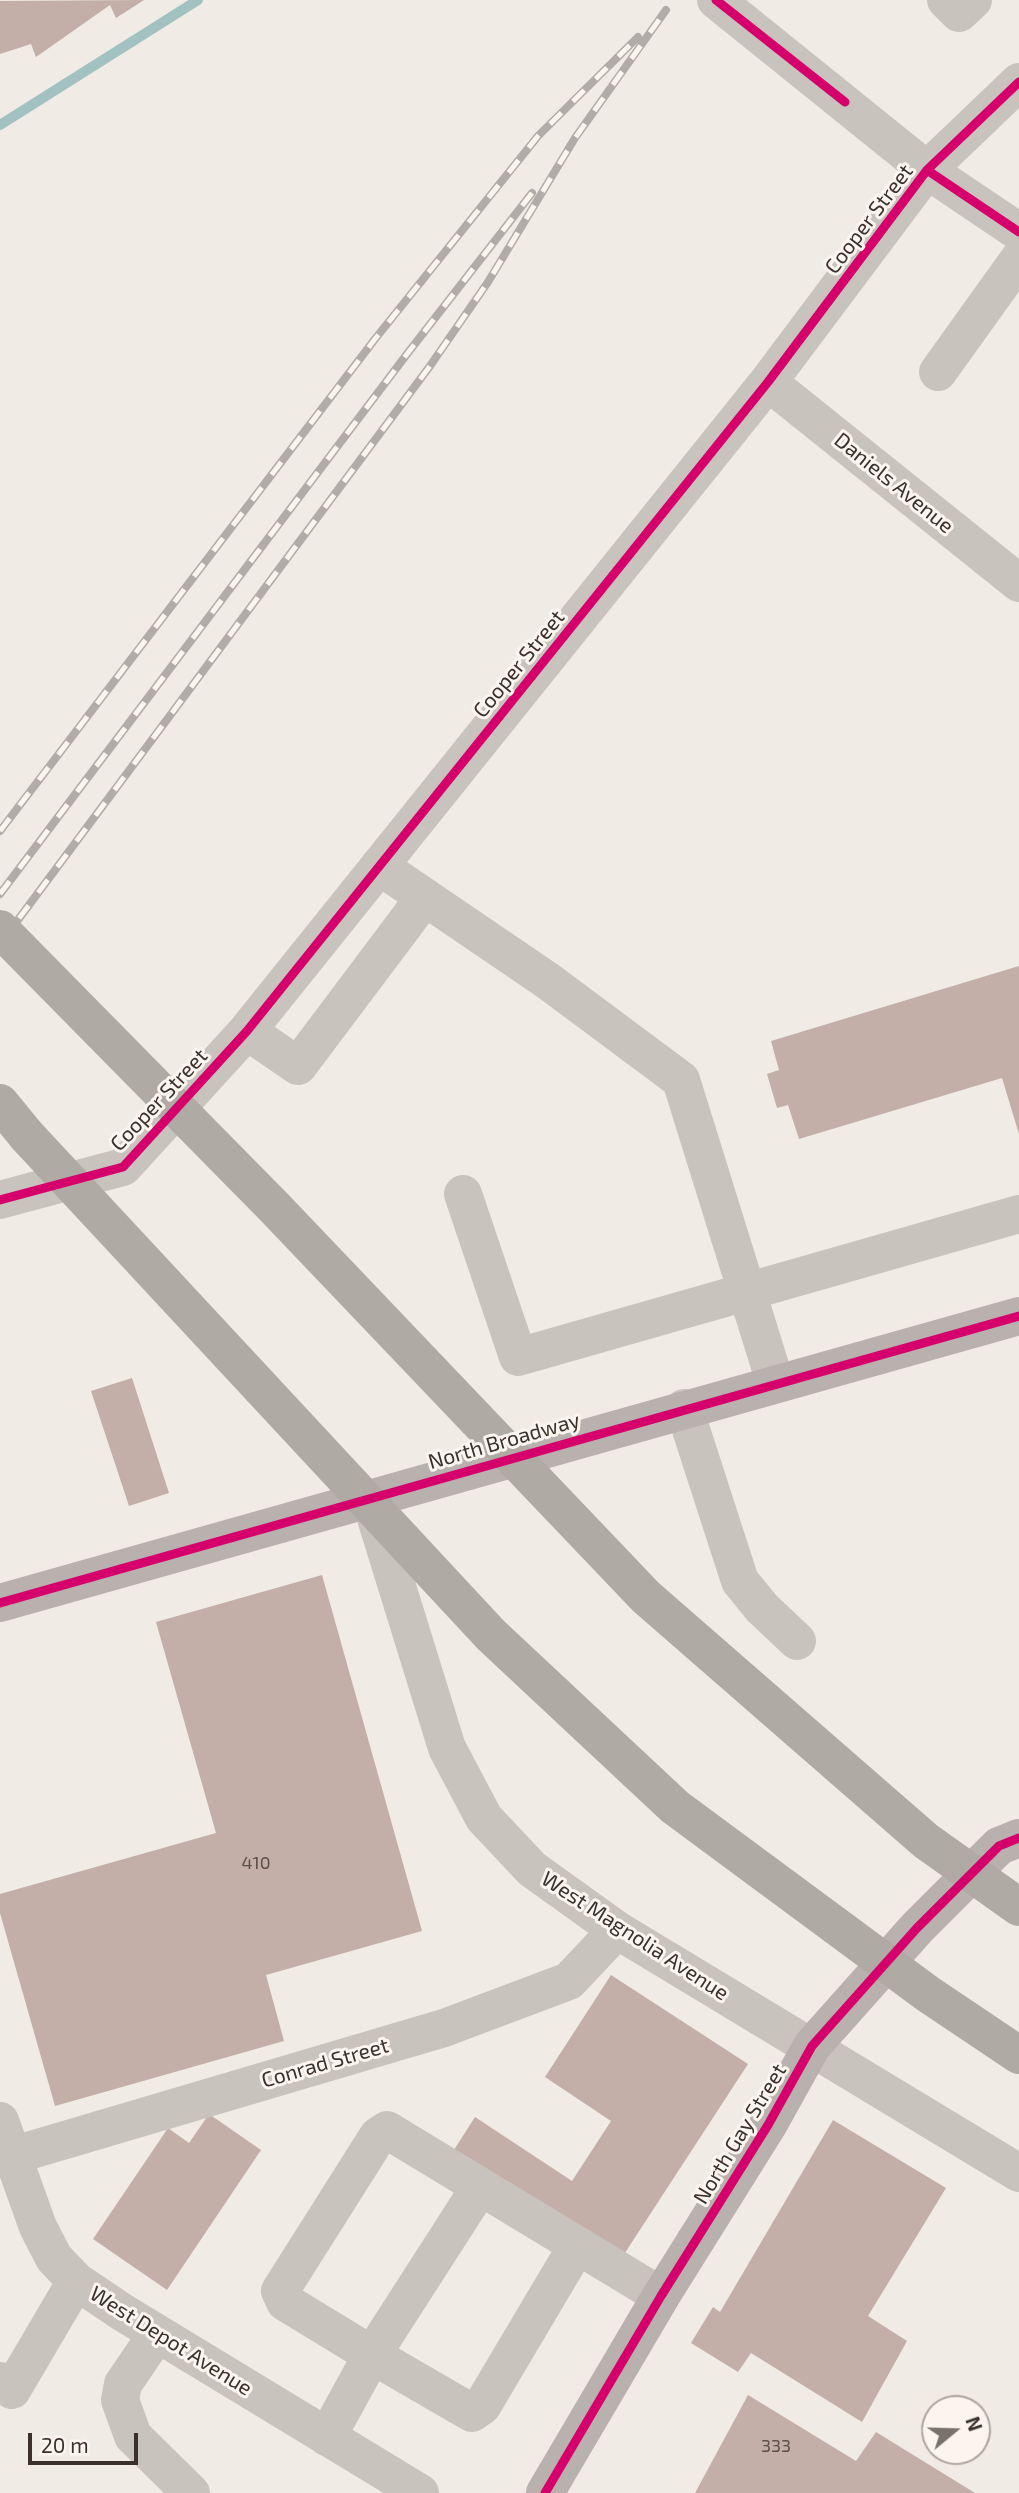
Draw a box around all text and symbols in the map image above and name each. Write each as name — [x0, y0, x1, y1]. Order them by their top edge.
street label: Cooper Street — [820, 159, 918, 279]
street label: Daniels Avenue — [829, 427, 959, 539]
street label: Cooper Street — [468, 605, 570, 723]
street label: Cooper Street — [105, 1044, 213, 1156]
street label: North Broadway — [425, 1407, 583, 1475]
house number: 410 — [241, 1852, 271, 1874]
street label: West Magnolia Avenue — [537, 1866, 733, 2006]
street label: Conrad Street — [259, 2033, 391, 2093]
street label: North Gay Street — [688, 2059, 792, 2209]
street label: West Depot Avenue — [85, 2281, 257, 2401]
north arrow — [921, 2395, 991, 2465]
text: N — [961, 2413, 988, 2434]
scale bar — [32, 2420, 142, 2464]
text: 20 m — [41, 2432, 89, 2457]
house number: 333 — [761, 2435, 791, 2457]

